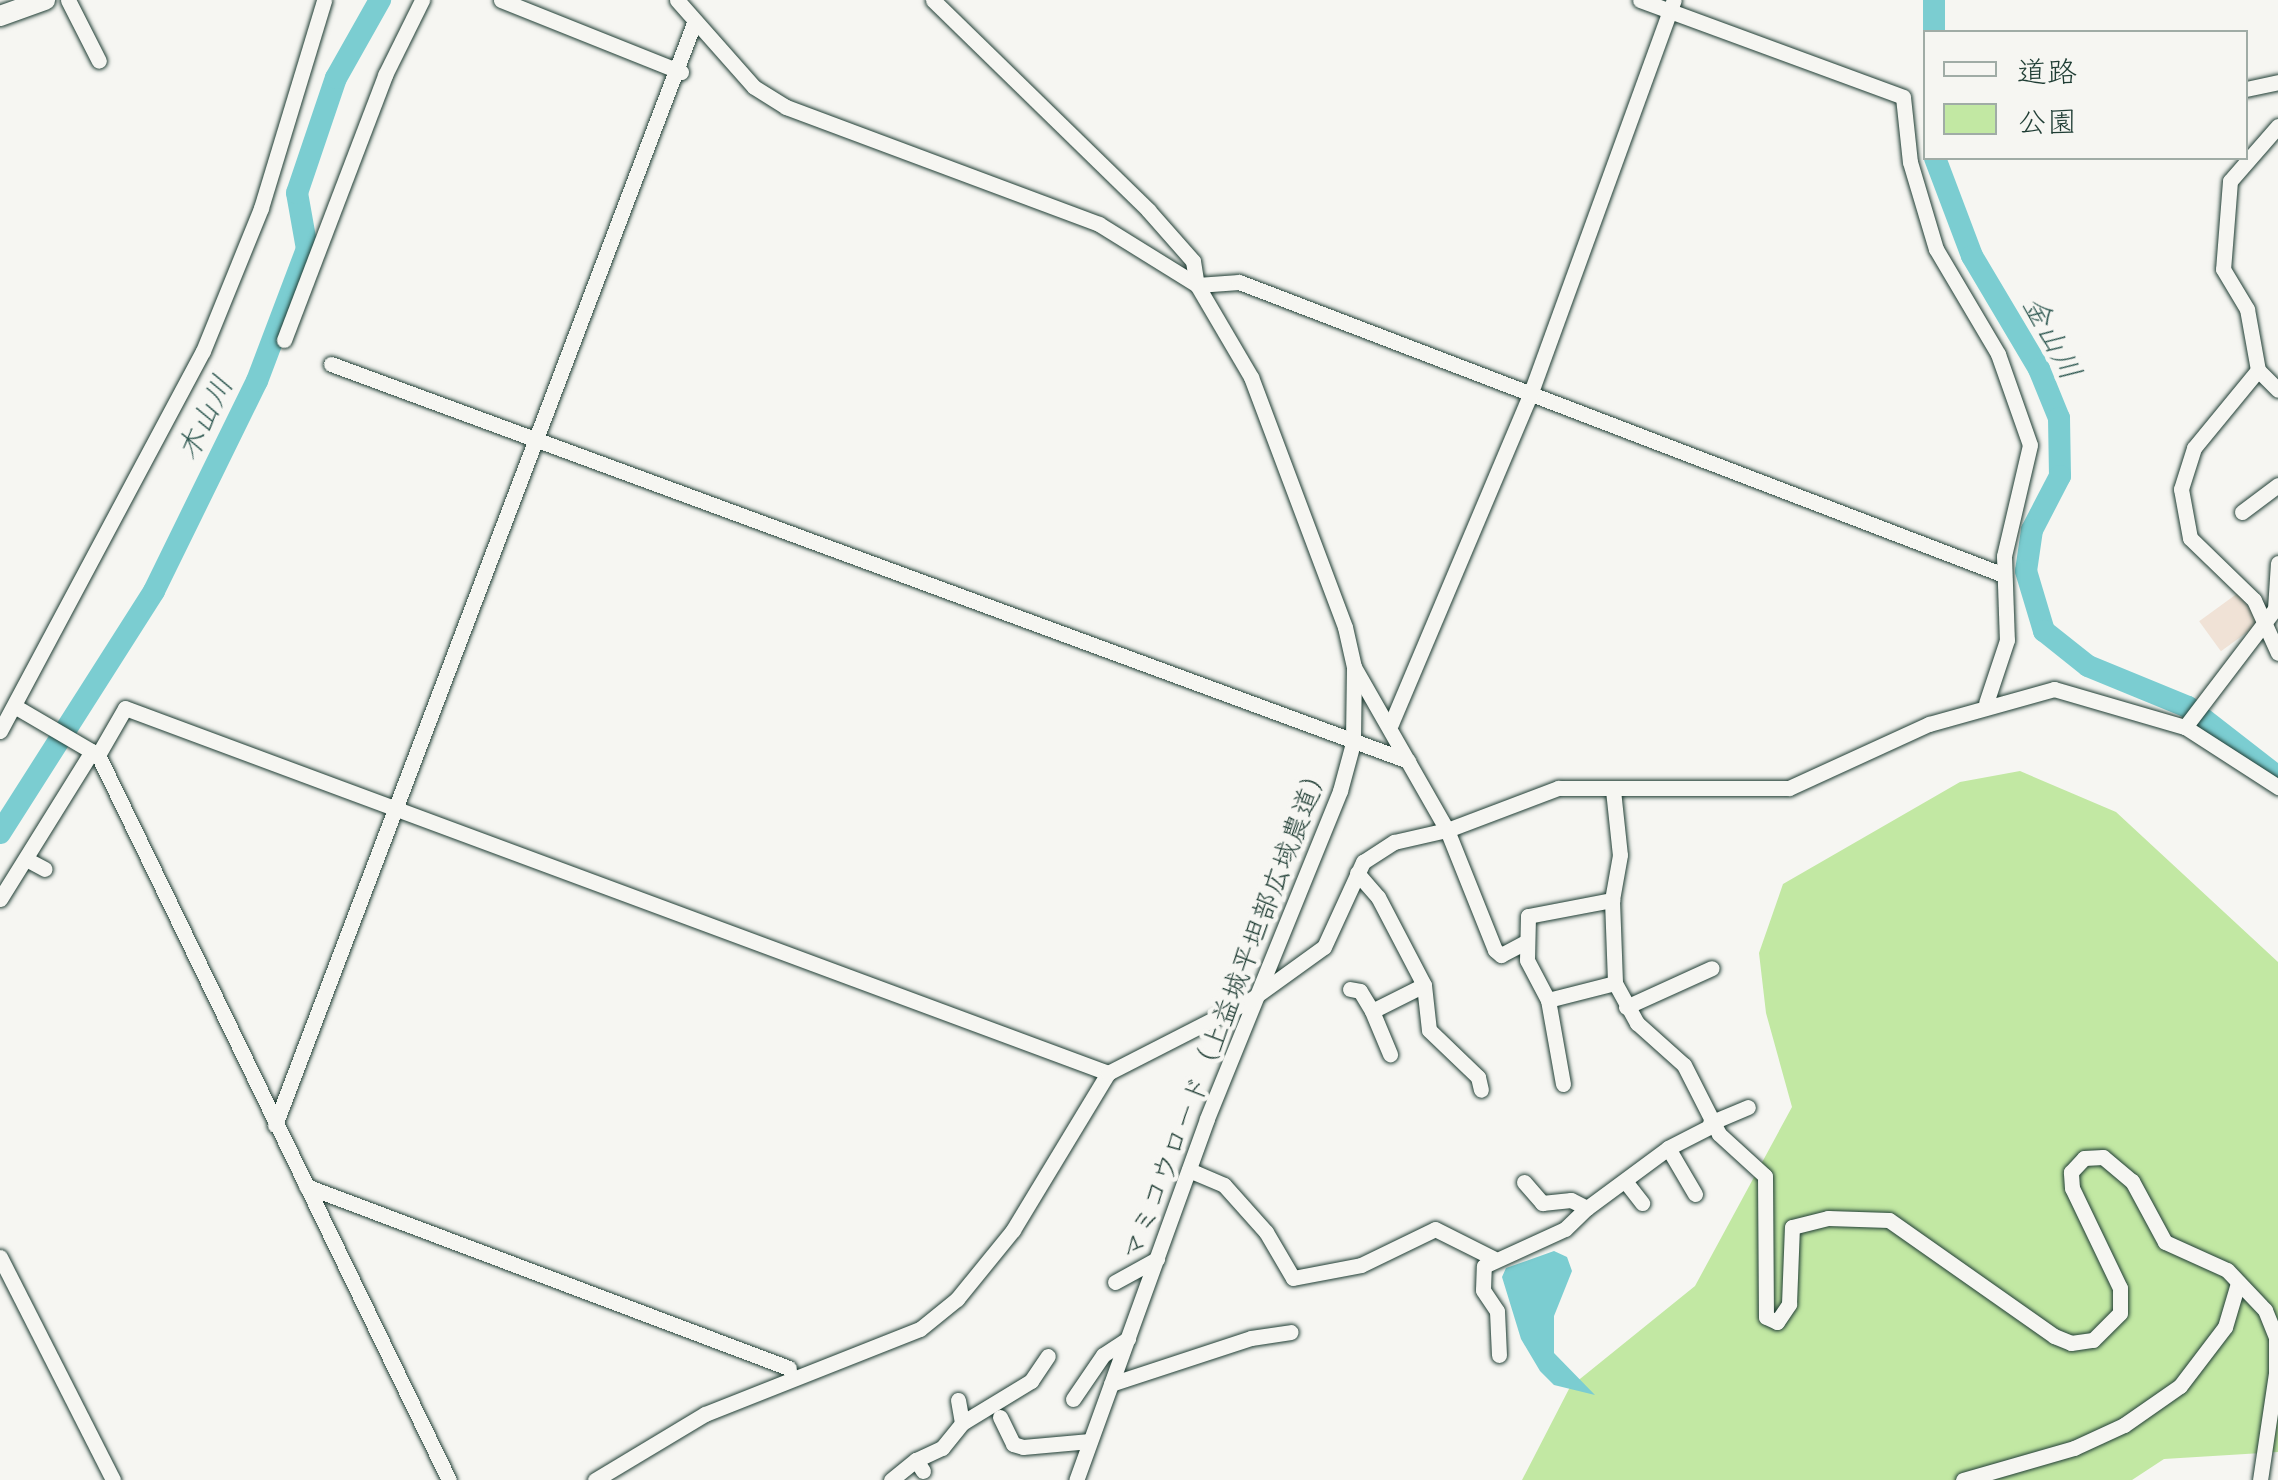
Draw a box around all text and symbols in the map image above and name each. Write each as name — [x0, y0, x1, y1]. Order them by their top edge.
legend — [1923, 30, 2248, 160]
text: 道路 — [2017, 51, 2077, 92]
text: 公園 — [2017, 101, 2077, 142]
water label: 金山川 — [2015, 290, 2089, 386]
water label: 木山川 — [169, 370, 241, 466]
street label: マミコウロード（上益城平坦部広域農道） — [1114, 757, 1336, 1265]

